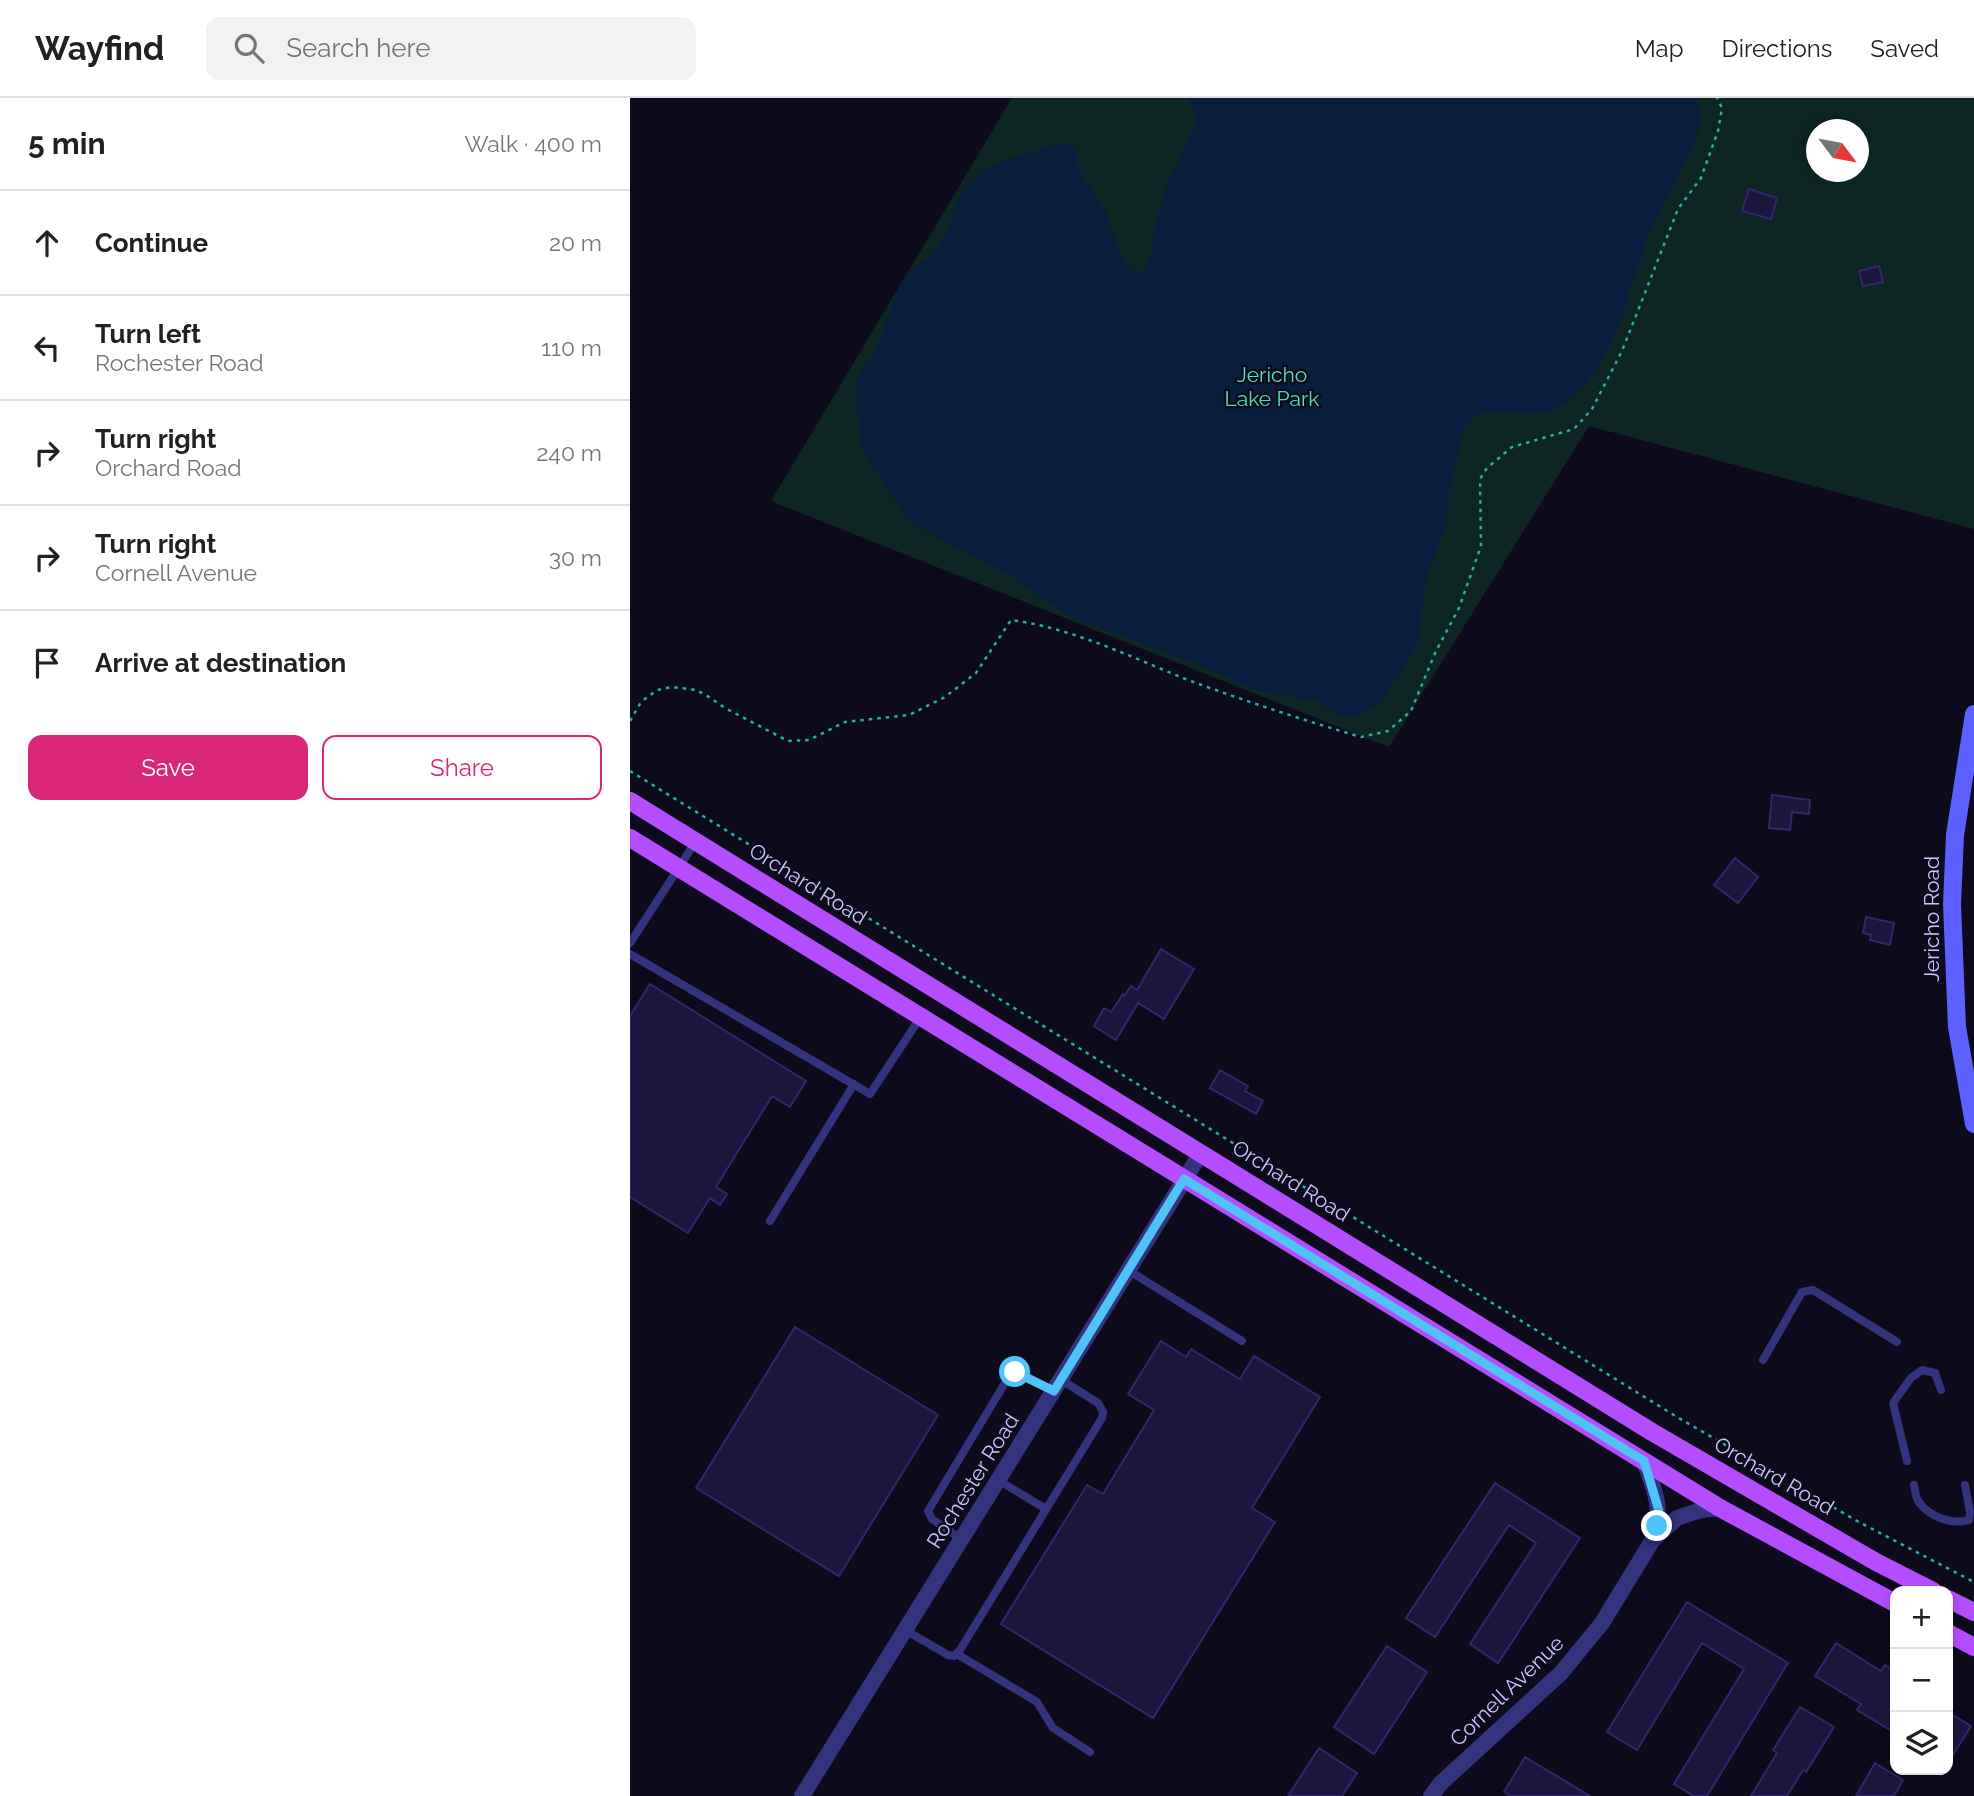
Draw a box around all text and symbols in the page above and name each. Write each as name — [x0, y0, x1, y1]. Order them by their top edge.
search box — [206, 17, 696, 80]
text: Wayfind — [35, 29, 164, 68]
icon: search — [230, 29, 268, 67]
text: Search here — [286, 33, 431, 63]
text: Map — [1635, 34, 1684, 63]
text: Directions — [1722, 34, 1832, 63]
text: Saved — [1870, 34, 1939, 63]
north arrow — [1806, 119, 1869, 182]
text: 5 min — [28, 126, 106, 161]
text: Walk · 400 m — [464, 130, 602, 157]
icon: ahead — [28, 224, 66, 262]
text: Continue — [95, 228, 208, 258]
text: 20 m — [549, 229, 602, 256]
text: Turn left — [95, 319, 201, 349]
icon: left — [28, 329, 66, 367]
text: 110 m — [541, 334, 602, 361]
text: Rochester Road — [95, 349, 264, 376]
park label: Jericho Lake Park — [1225, 362, 1319, 411]
text: Turn right — [95, 424, 216, 454]
icon: right — [28, 434, 66, 472]
text: 240 m — [536, 439, 602, 466]
text: Orchard Road — [95, 454, 242, 481]
text: Turn right — [95, 529, 216, 559]
icon: right — [28, 539, 66, 577]
text: 30 m — [549, 544, 602, 571]
text: Cornell Avenue — [95, 559, 257, 586]
icon: arrive — [28, 644, 66, 682]
text: Arrive at destination — [95, 648, 346, 678]
button: Save — [28, 735, 308, 800]
button: Share — [322, 735, 602, 800]
street label: Orchard Road — [745, 838, 872, 930]
street label: Jericho Road — [1919, 856, 1944, 982]
street label: Orchard Road — [1228, 1135, 1355, 1227]
route start — [999, 1356, 1030, 1387]
street label: Rochester Road — [921, 1409, 1024, 1553]
street label: Orchard Road — [1710, 1431, 1838, 1520]
route end — [1641, 1510, 1672, 1541]
map controls — [1890, 1586, 1953, 1775]
button: + — [1890, 1586, 1953, 1649]
street label: Cornell Avenue — [1445, 1630, 1569, 1751]
button: − — [1890, 1649, 1953, 1712]
button: layers — [1890, 1712, 1953, 1775]

